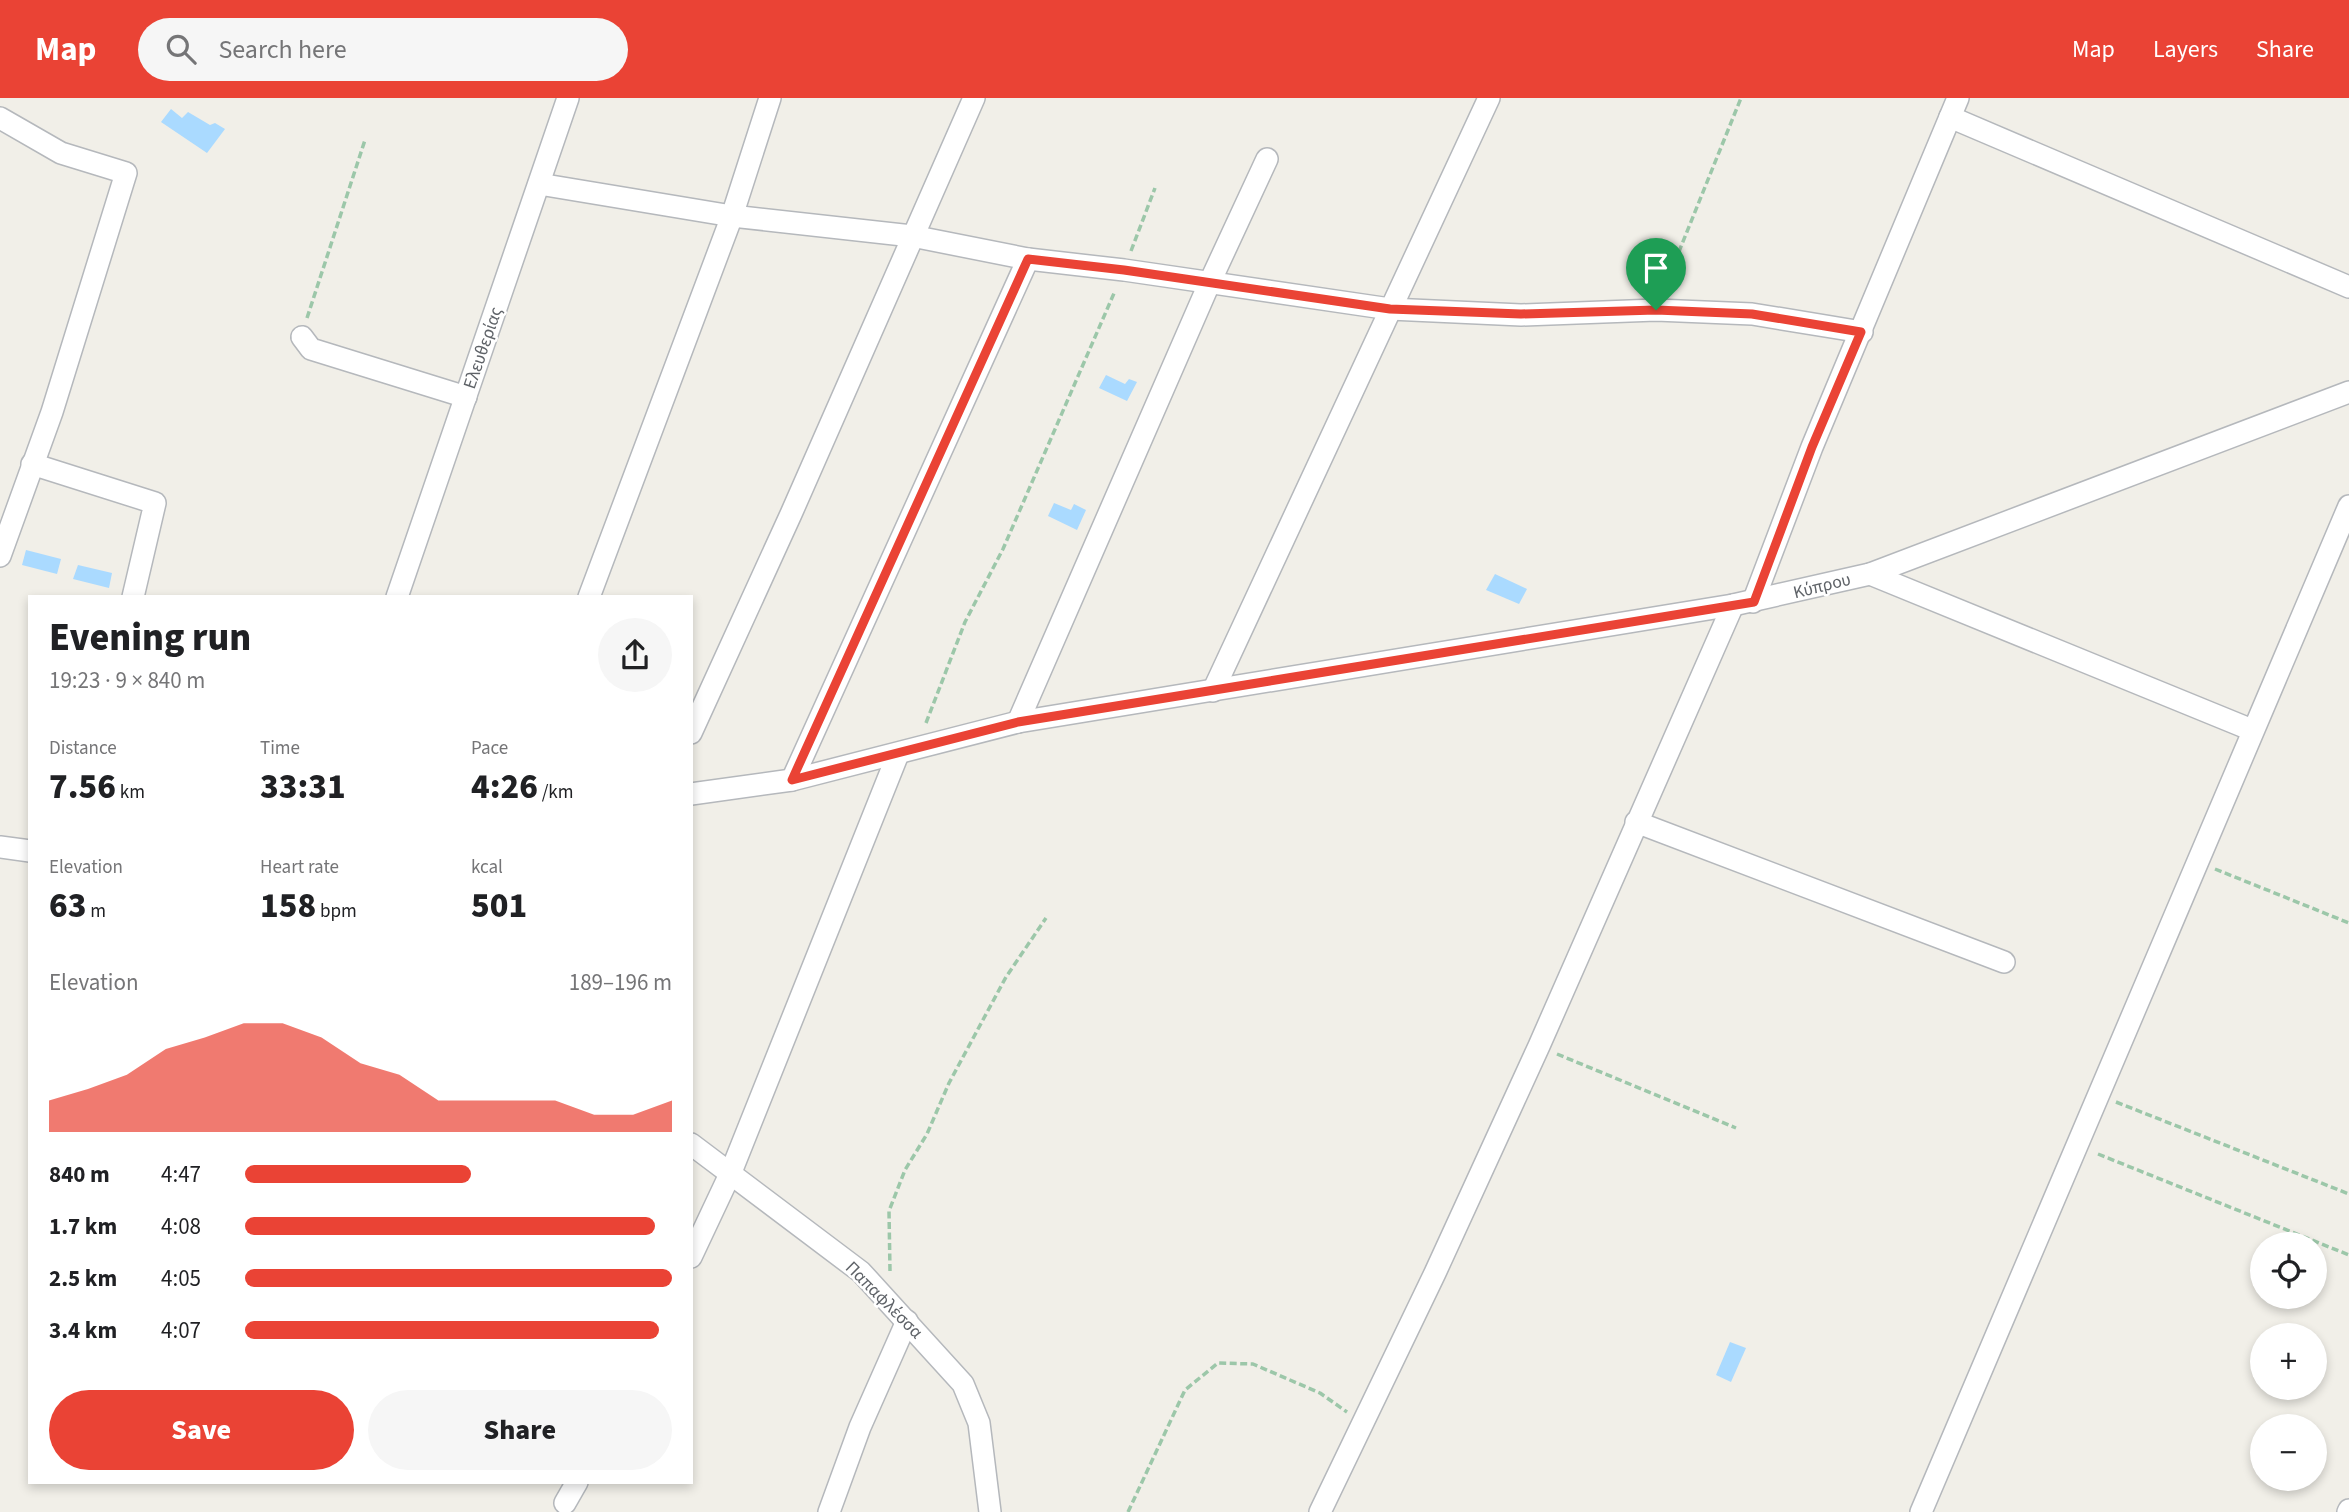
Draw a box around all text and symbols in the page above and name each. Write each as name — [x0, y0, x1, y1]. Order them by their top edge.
search box — [138, 18, 628, 81]
text: Map — [35, 26, 96, 73]
icon: search — [162, 30, 200, 68]
text: Search here — [218, 31, 347, 68]
text: Map — [2072, 32, 2115, 67]
text: Layers — [2153, 32, 2218, 67]
text: Share — [2256, 32, 2314, 67]
pin — [1626, 238, 1686, 310]
icon: arrive — [1637, 249, 1675, 287]
street label: Ελευθερίας — [457, 303, 509, 392]
street label: Κύπρου — [1791, 567, 1853, 605]
text: Evening run — [49, 611, 251, 665]
button: share — [598, 618, 672, 692]
text: 19:23 · 9 × 840 m — [49, 664, 205, 697]
text: Distance — [49, 735, 117, 762]
text: Time — [260, 735, 300, 762]
text: Pace — [471, 735, 508, 762]
text: 7.56 — [49, 762, 116, 812]
text: 33:31 — [260, 762, 346, 812]
text: 4:26 — [471, 762, 538, 812]
text: km — [116, 779, 145, 806]
text: /km — [538, 779, 574, 806]
text: Elevation — [49, 854, 123, 881]
text: Heart rate — [260, 854, 339, 881]
text: kcal — [471, 854, 503, 881]
text: 63 — [49, 881, 86, 931]
text: 158 — [260, 881, 316, 931]
text: 501 — [471, 881, 527, 931]
text: m — [86, 898, 106, 925]
text: bpm — [316, 898, 357, 925]
text: Elevation — [49, 966, 139, 999]
text: 189–196 m — [569, 966, 672, 999]
text: 840 m — [49, 1158, 110, 1191]
text: 4:47 — [161, 1158, 201, 1191]
text: 1.7 km — [49, 1210, 117, 1243]
text: 4:08 — [161, 1210, 201, 1243]
map controls — [2250, 1232, 2327, 1491]
button: locate — [2250, 1232, 2327, 1309]
street label: Παπαφλέσσα — [840, 1256, 928, 1344]
text: 2.5 km — [49, 1262, 117, 1295]
text: 4:05 — [161, 1262, 201, 1295]
text: 3.4 km — [49, 1314, 117, 1347]
text: 4:07 — [161, 1314, 201, 1347]
button: + — [2250, 1323, 2327, 1400]
button: Save — [49, 1390, 354, 1470]
button: Share — [368, 1390, 672, 1470]
button: − — [2250, 1414, 2327, 1491]

